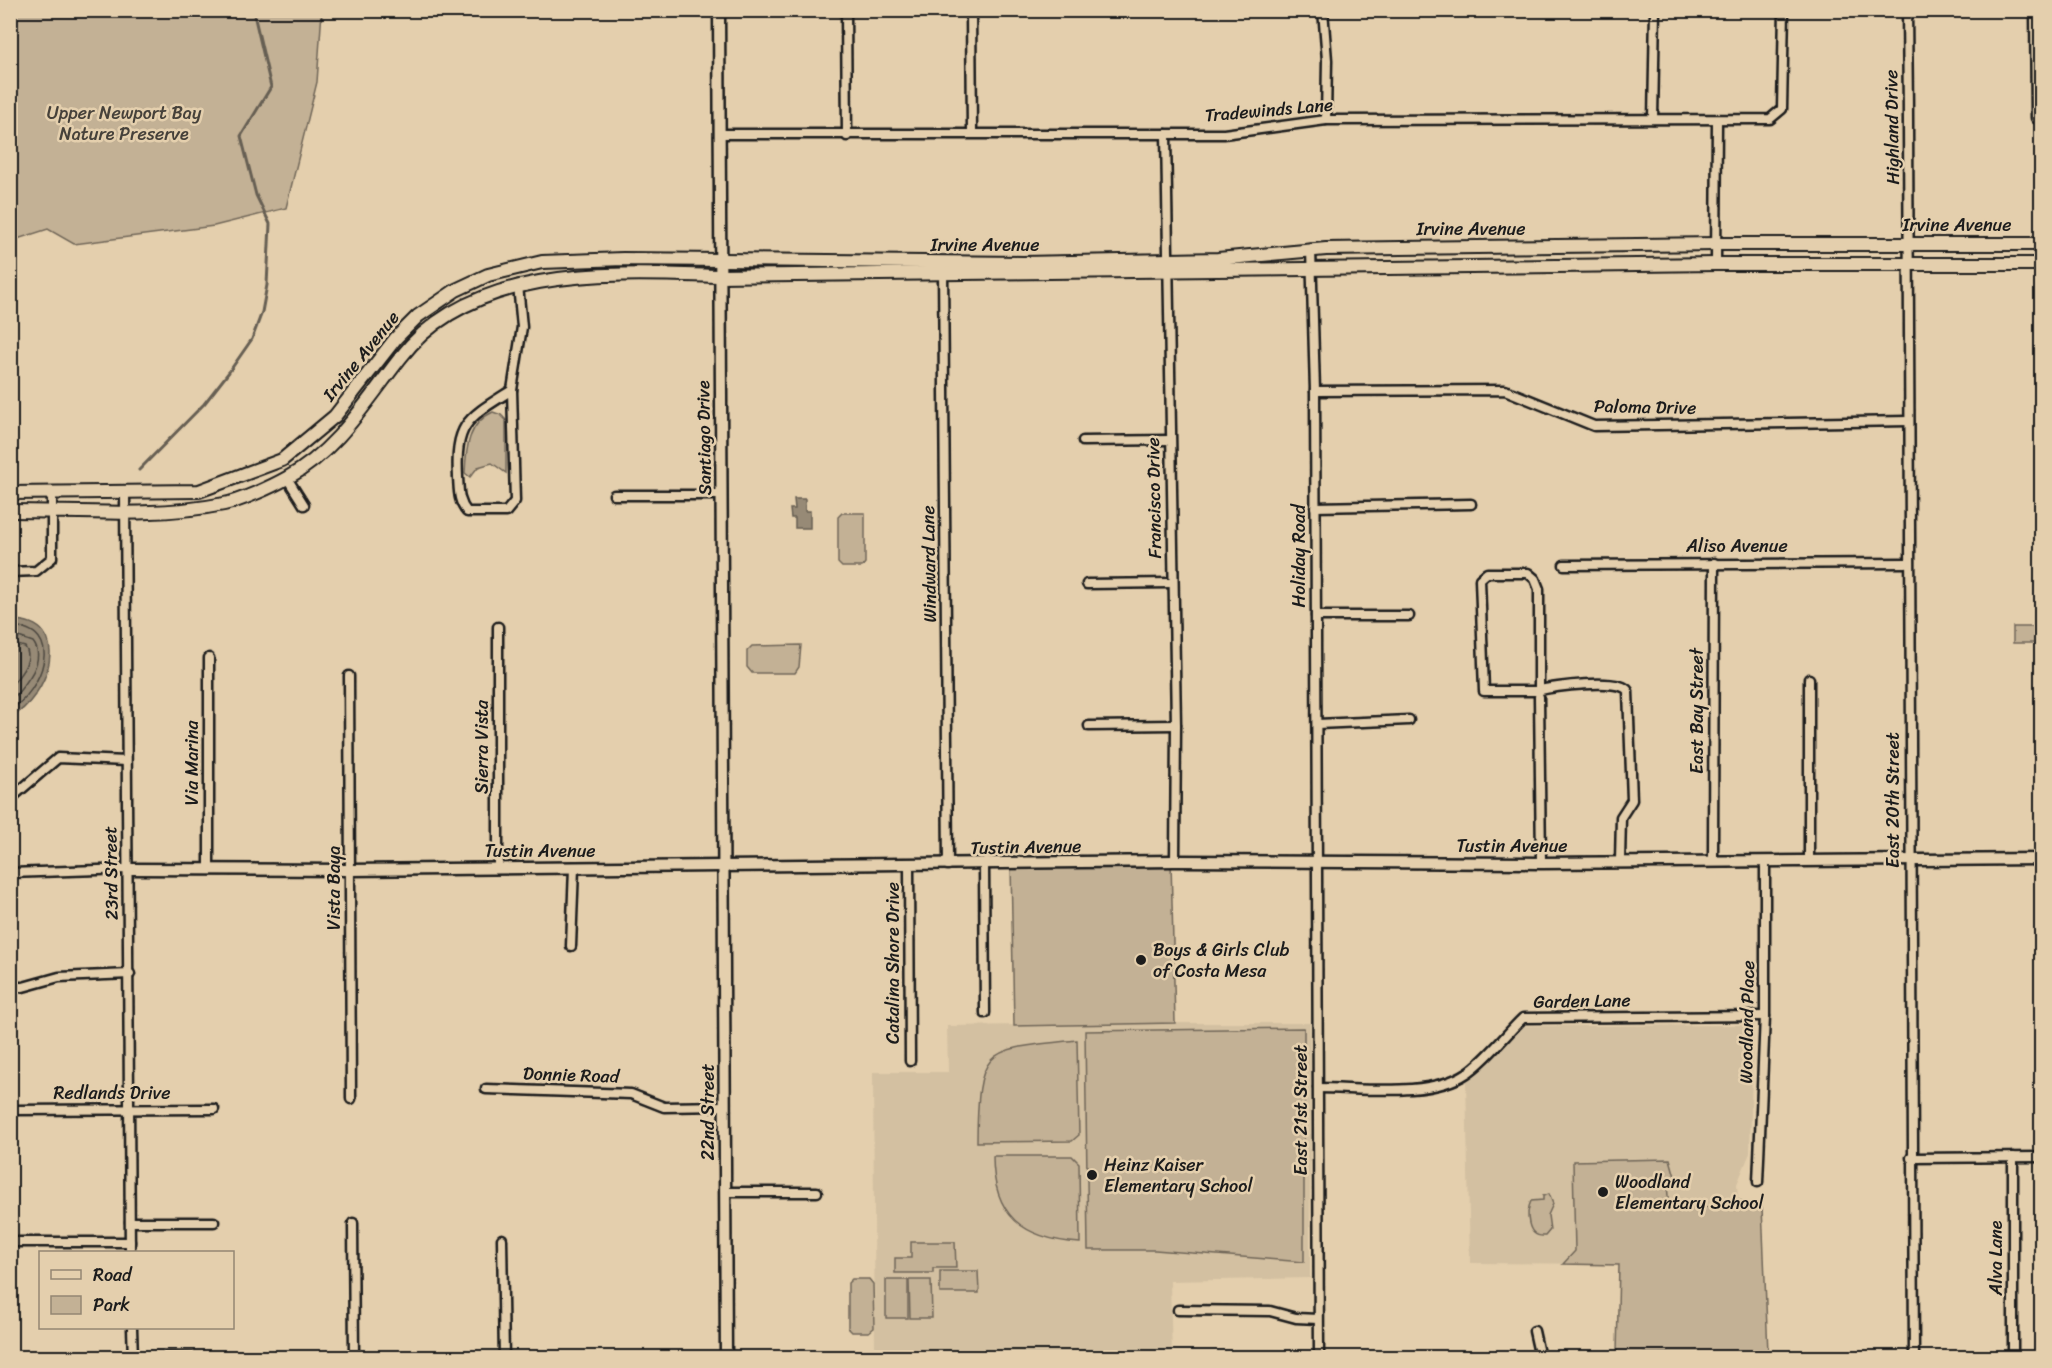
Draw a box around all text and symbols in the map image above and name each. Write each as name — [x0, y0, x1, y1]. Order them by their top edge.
street label: Highland Drive — [1875, 69, 1909, 185]
street label: Tradewinds Lane — [1204, 88, 1334, 132]
park label: Upper Newport Bay Nature Preserve — [47, 97, 202, 150]
street label: Irvine Avenue — [1901, 209, 2012, 241]
street label: Irvine Avenue — [1415, 213, 1526, 245]
street label: Irvine Avenue — [929, 229, 1040, 261]
street label: Irvine Avenue — [314, 304, 408, 409]
street label: Santiago Drive — [687, 380, 721, 496]
street label: Paloma Drive — [1593, 390, 1697, 424]
street label: Francisco Drive — [1137, 437, 1171, 559]
street label: Holiday Road — [1283, 503, 1315, 608]
street label: Windward Lane — [912, 505, 946, 623]
street label: Aliso Avenue — [1685, 530, 1788, 562]
street label: East Bay Street — [1681, 647, 1713, 774]
street label: Sierra Vista — [466, 699, 498, 794]
street label: Via Marina — [176, 720, 208, 805]
street label: East 20th Street — [1877, 732, 1909, 868]
street label: 23rd Street — [94, 826, 128, 920]
street label: Tustin Avenue — [970, 830, 1082, 864]
street label: Tustin Avenue — [1456, 830, 1568, 862]
street label: Tustin Avenue — [484, 835, 596, 867]
street label: Vista Baya — [318, 846, 350, 930]
street label: Catalina Shore Drive — [877, 882, 909, 1044]
place label: Boys & Girls Club of Costa Mesa — [1153, 934, 1290, 987]
marker: Boys & Girls Club of Costa Mesa — [1134, 953, 1148, 967]
street label: Woodland Place — [1730, 960, 1764, 1084]
street label: Garden Lane — [1533, 984, 1631, 1018]
street label: East 21st Street — [1285, 1044, 1317, 1175]
street label: Donnie Road — [522, 1057, 621, 1093]
street label: 22nd Street — [692, 1063, 724, 1160]
street label: Redlands Drive — [54, 1077, 170, 1109]
place label: Heinz Kaiser Elementary School — [1104, 1149, 1253, 1202]
place label: Woodland Elementary School — [1615, 1166, 1764, 1219]
marker: Heinz Kaiser Elementary School — [1085, 1168, 1099, 1182]
marker: Woodland Elementary School — [1596, 1185, 1610, 1199]
street label: Alva Lane — [1980, 1220, 2012, 1296]
legend — [39, 1251, 234, 1329]
text: Road — [93, 1259, 133, 1291]
text: Park — [93, 1289, 130, 1321]

